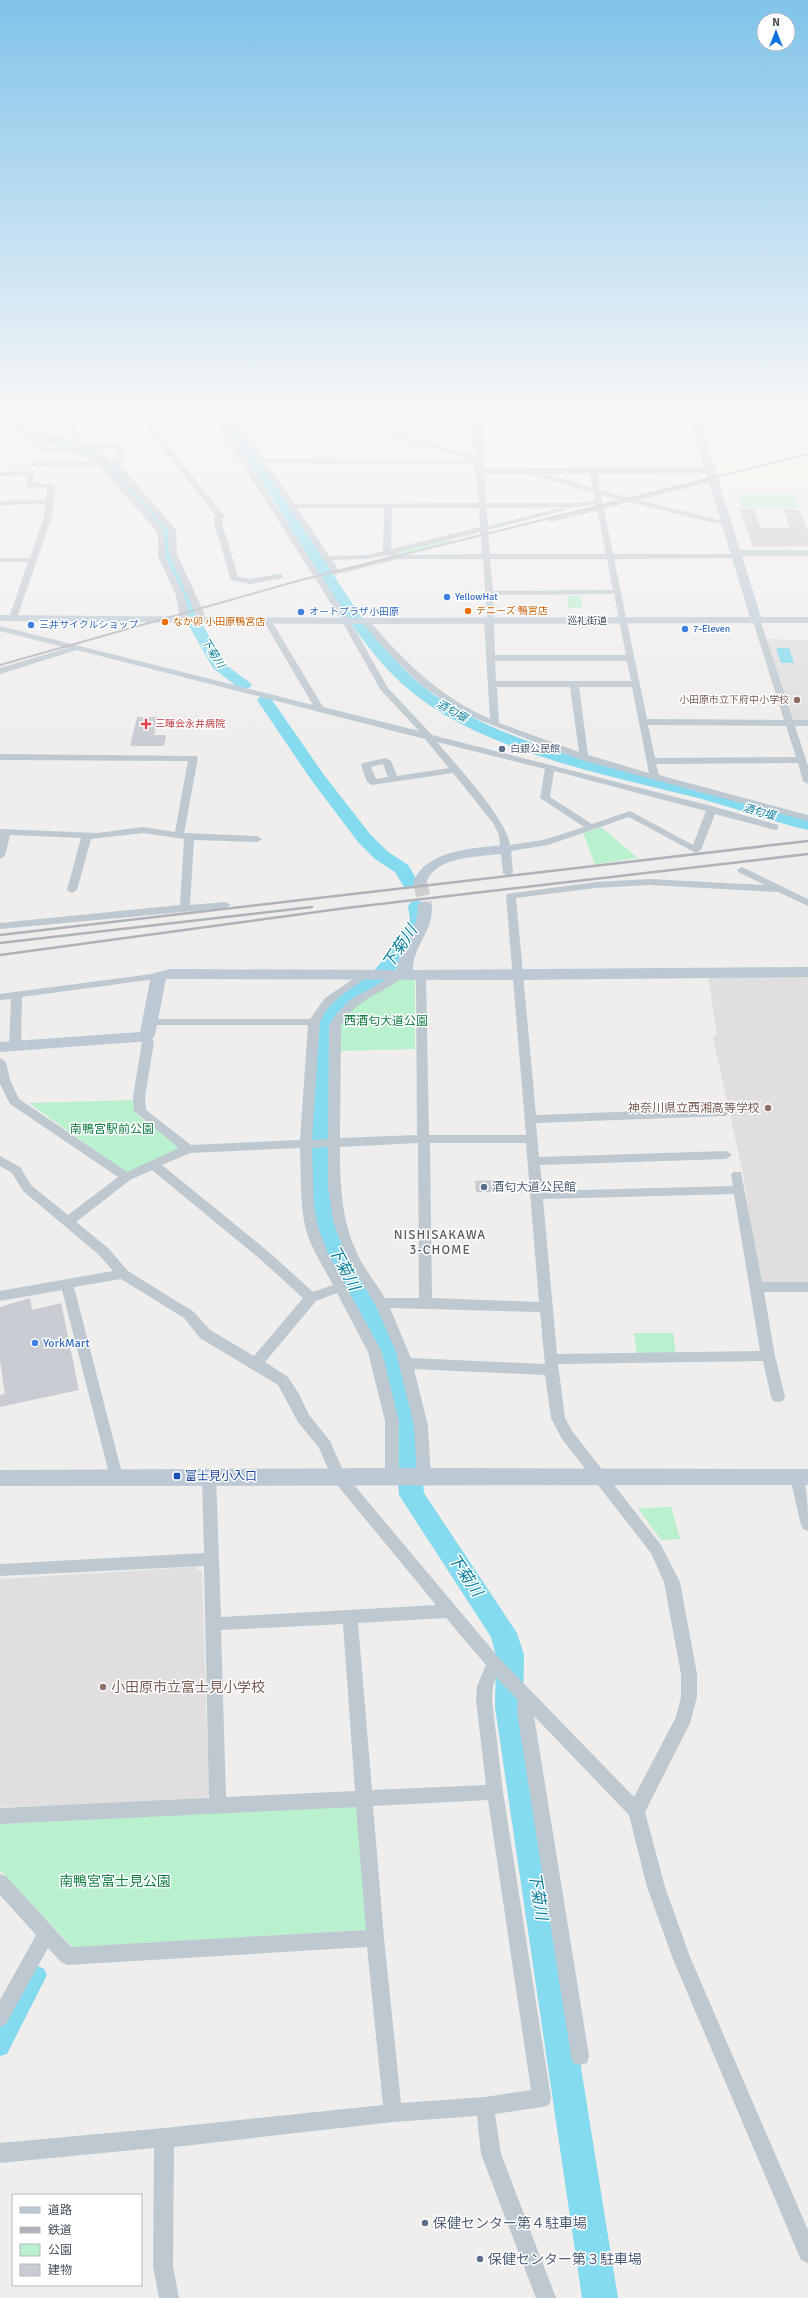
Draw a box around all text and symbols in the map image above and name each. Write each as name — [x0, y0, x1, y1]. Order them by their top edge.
north arrow — [756, 12, 796, 52]
text: N — [772, 16, 780, 29]
place label: YellowHat — [455, 591, 498, 603]
marker: YellowHat — [442, 592, 452, 602]
place label: デニーズ 鴨宮店 — [476, 605, 548, 617]
place label: オートプラザ小田原 — [309, 606, 399, 618]
marker: デニーズ 鴨宮店 — [463, 606, 473, 616]
marker: オートプラザ小田原 — [296, 607, 306, 617]
street label: 巡礼街道 — [567, 615, 607, 627]
place label: なか卯 小田原鴨宮店 — [173, 616, 265, 628]
marker: なか卯 小田原鴨宮店 — [160, 617, 170, 627]
place label: 三井サイクルショップ — [39, 619, 139, 631]
marker: 三井サイクルショップ — [26, 620, 36, 630]
place label: 7-Eleven — [693, 623, 730, 635]
marker: 7-Eleven — [680, 624, 690, 634]
water label: 下菊川 — [199, 636, 228, 671]
place label: 小田原市立下府中小学校 — [679, 694, 789, 706]
marker: 小田原市立下府中小学校 — [792, 695, 802, 705]
water label: 酒匂堰 — [434, 697, 471, 726]
marker: 三暉会永井病院 — [140, 718, 152, 730]
place label: 三暉会永井病院 — [155, 718, 225, 730]
place label: 白銀公民館 — [510, 743, 560, 755]
marker: 白銀公民館 — [497, 744, 507, 754]
water label: 酒匂堰 — [741, 801, 779, 823]
water label: 下菊川 — [378, 920, 423, 972]
park label: 西酒匂大道公園 — [344, 1014, 428, 1029]
place label: 神奈川県立西湘高等学校 — [628, 1101, 760, 1116]
marker: 神奈川県立西湘高等学校 — [763, 1103, 773, 1113]
park label: 南鴨宮駅前公園 — [70, 1122, 154, 1137]
place label: 酒匂大道公民館 — [492, 1180, 576, 1195]
marker: 酒匂大道公民館 — [479, 1182, 489, 1192]
district label: NISHISAKAWA 3-CHOME — [394, 1227, 486, 1258]
water label: 下菊川 — [324, 1242, 365, 1296]
place label: YorkMart — [43, 1336, 90, 1351]
marker: YorkMart — [30, 1338, 40, 1348]
place label: 富士見小入口 — [185, 1469, 257, 1484]
marker: 富士見小入口 — [172, 1471, 182, 1481]
water label: 下菊川 — [443, 1550, 488, 1602]
place label: 小田原市立富士見小学校 — [111, 1679, 265, 1696]
marker: 小田原市立富士見小学校 — [98, 1682, 108, 1692]
water label: 下菊川 — [524, 1871, 552, 1923]
park label: 南鴨宮富士見公園 — [59, 1873, 171, 1890]
legend — [12, 2194, 142, 2286]
text: 道路 — [48, 2203, 72, 2218]
place label: 保健センター第４駐車場 — [433, 2215, 587, 2232]
marker: 保健センター第４駐車場 — [420, 2218, 430, 2228]
text: 鉄道 — [48, 2223, 72, 2238]
text: 公園 — [48, 2243, 72, 2258]
place label: 保健センター第３駐車場 — [488, 2251, 642, 2268]
marker: 保健センター第３駐車場 — [475, 2254, 485, 2264]
text: 建物 — [48, 2263, 72, 2278]

